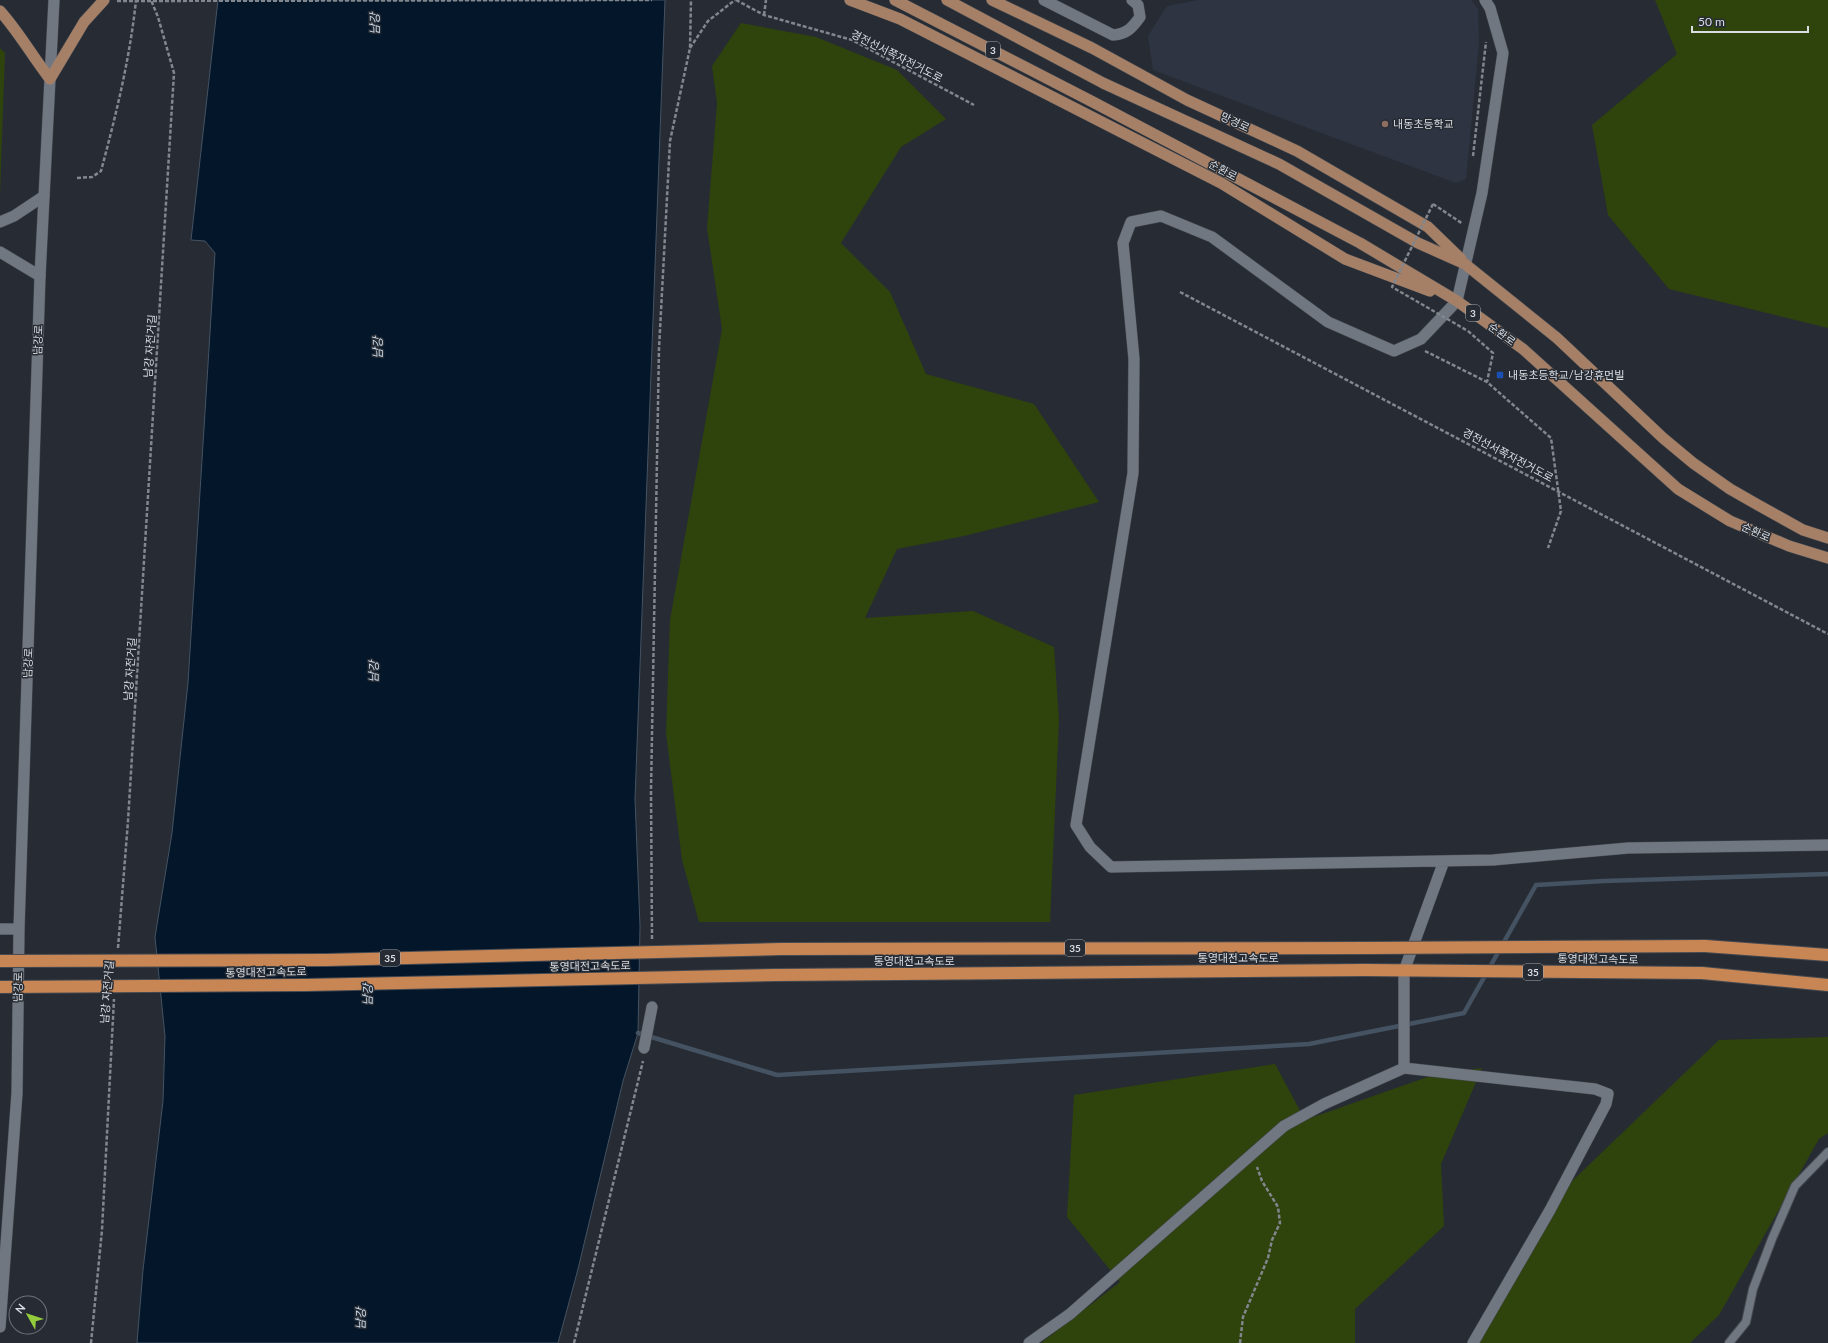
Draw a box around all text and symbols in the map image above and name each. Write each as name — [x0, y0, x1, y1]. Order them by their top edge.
scale bar — [1692, 8, 1808, 34]
water label: 남강 — [367, 11, 382, 35]
text: 50 m — [1698, 14, 1725, 29]
street label: 경전선서쪽자전거도로 — [849, 27, 945, 84]
road number: 3 — [986, 42, 1000, 58]
street label: 망경로 — [1219, 109, 1252, 134]
place label: 내동초등학교 — [1393, 117, 1454, 130]
marker: 내동초등학교 — [1380, 119, 1390, 129]
street label: 순환로 — [1207, 157, 1240, 182]
road number: 3 — [1466, 305, 1480, 321]
street label: 남강 자전거길 — [141, 314, 158, 378]
street label: 순환로 — [1486, 319, 1518, 348]
street label: 남강로 — [30, 325, 45, 355]
water label: 남강 — [370, 335, 385, 359]
place label: 내동초등학교/남강휴먼빌 — [1508, 368, 1624, 381]
marker: 내동초등학교/남강휴먼빌 — [1495, 370, 1505, 380]
street label: 경전선서쪽자전거도로 — [1461, 425, 1556, 484]
street label: 순환로 — [1740, 519, 1773, 544]
street label: 남강 자전거길 — [121, 637, 138, 701]
street label: 남강로 — [20, 648, 35, 678]
water label: 남강 — [366, 659, 381, 683]
road number: 35 — [1065, 940, 1085, 956]
road number: 35 — [380, 950, 400, 966]
street label: 통영대전고속도로 — [1198, 951, 1278, 964]
street label: 통영대전고속도로 — [1557, 951, 1639, 966]
street label: 통영대전고속도로 — [874, 954, 954, 967]
street label: 통영대전고속도로 — [549, 958, 631, 973]
street label: 남강 자전거길 — [97, 960, 116, 1024]
street label: 통영대전고속도로 — [225, 964, 307, 979]
road number: 35 — [1523, 964, 1543, 980]
street label: 남강로 — [11, 972, 24, 1002]
water label: 남강 — [360, 982, 375, 1006]
north arrow — [8, 1295, 48, 1335]
text: N — [12, 1301, 28, 1316]
water label: 남강 — [353, 1306, 368, 1330]

